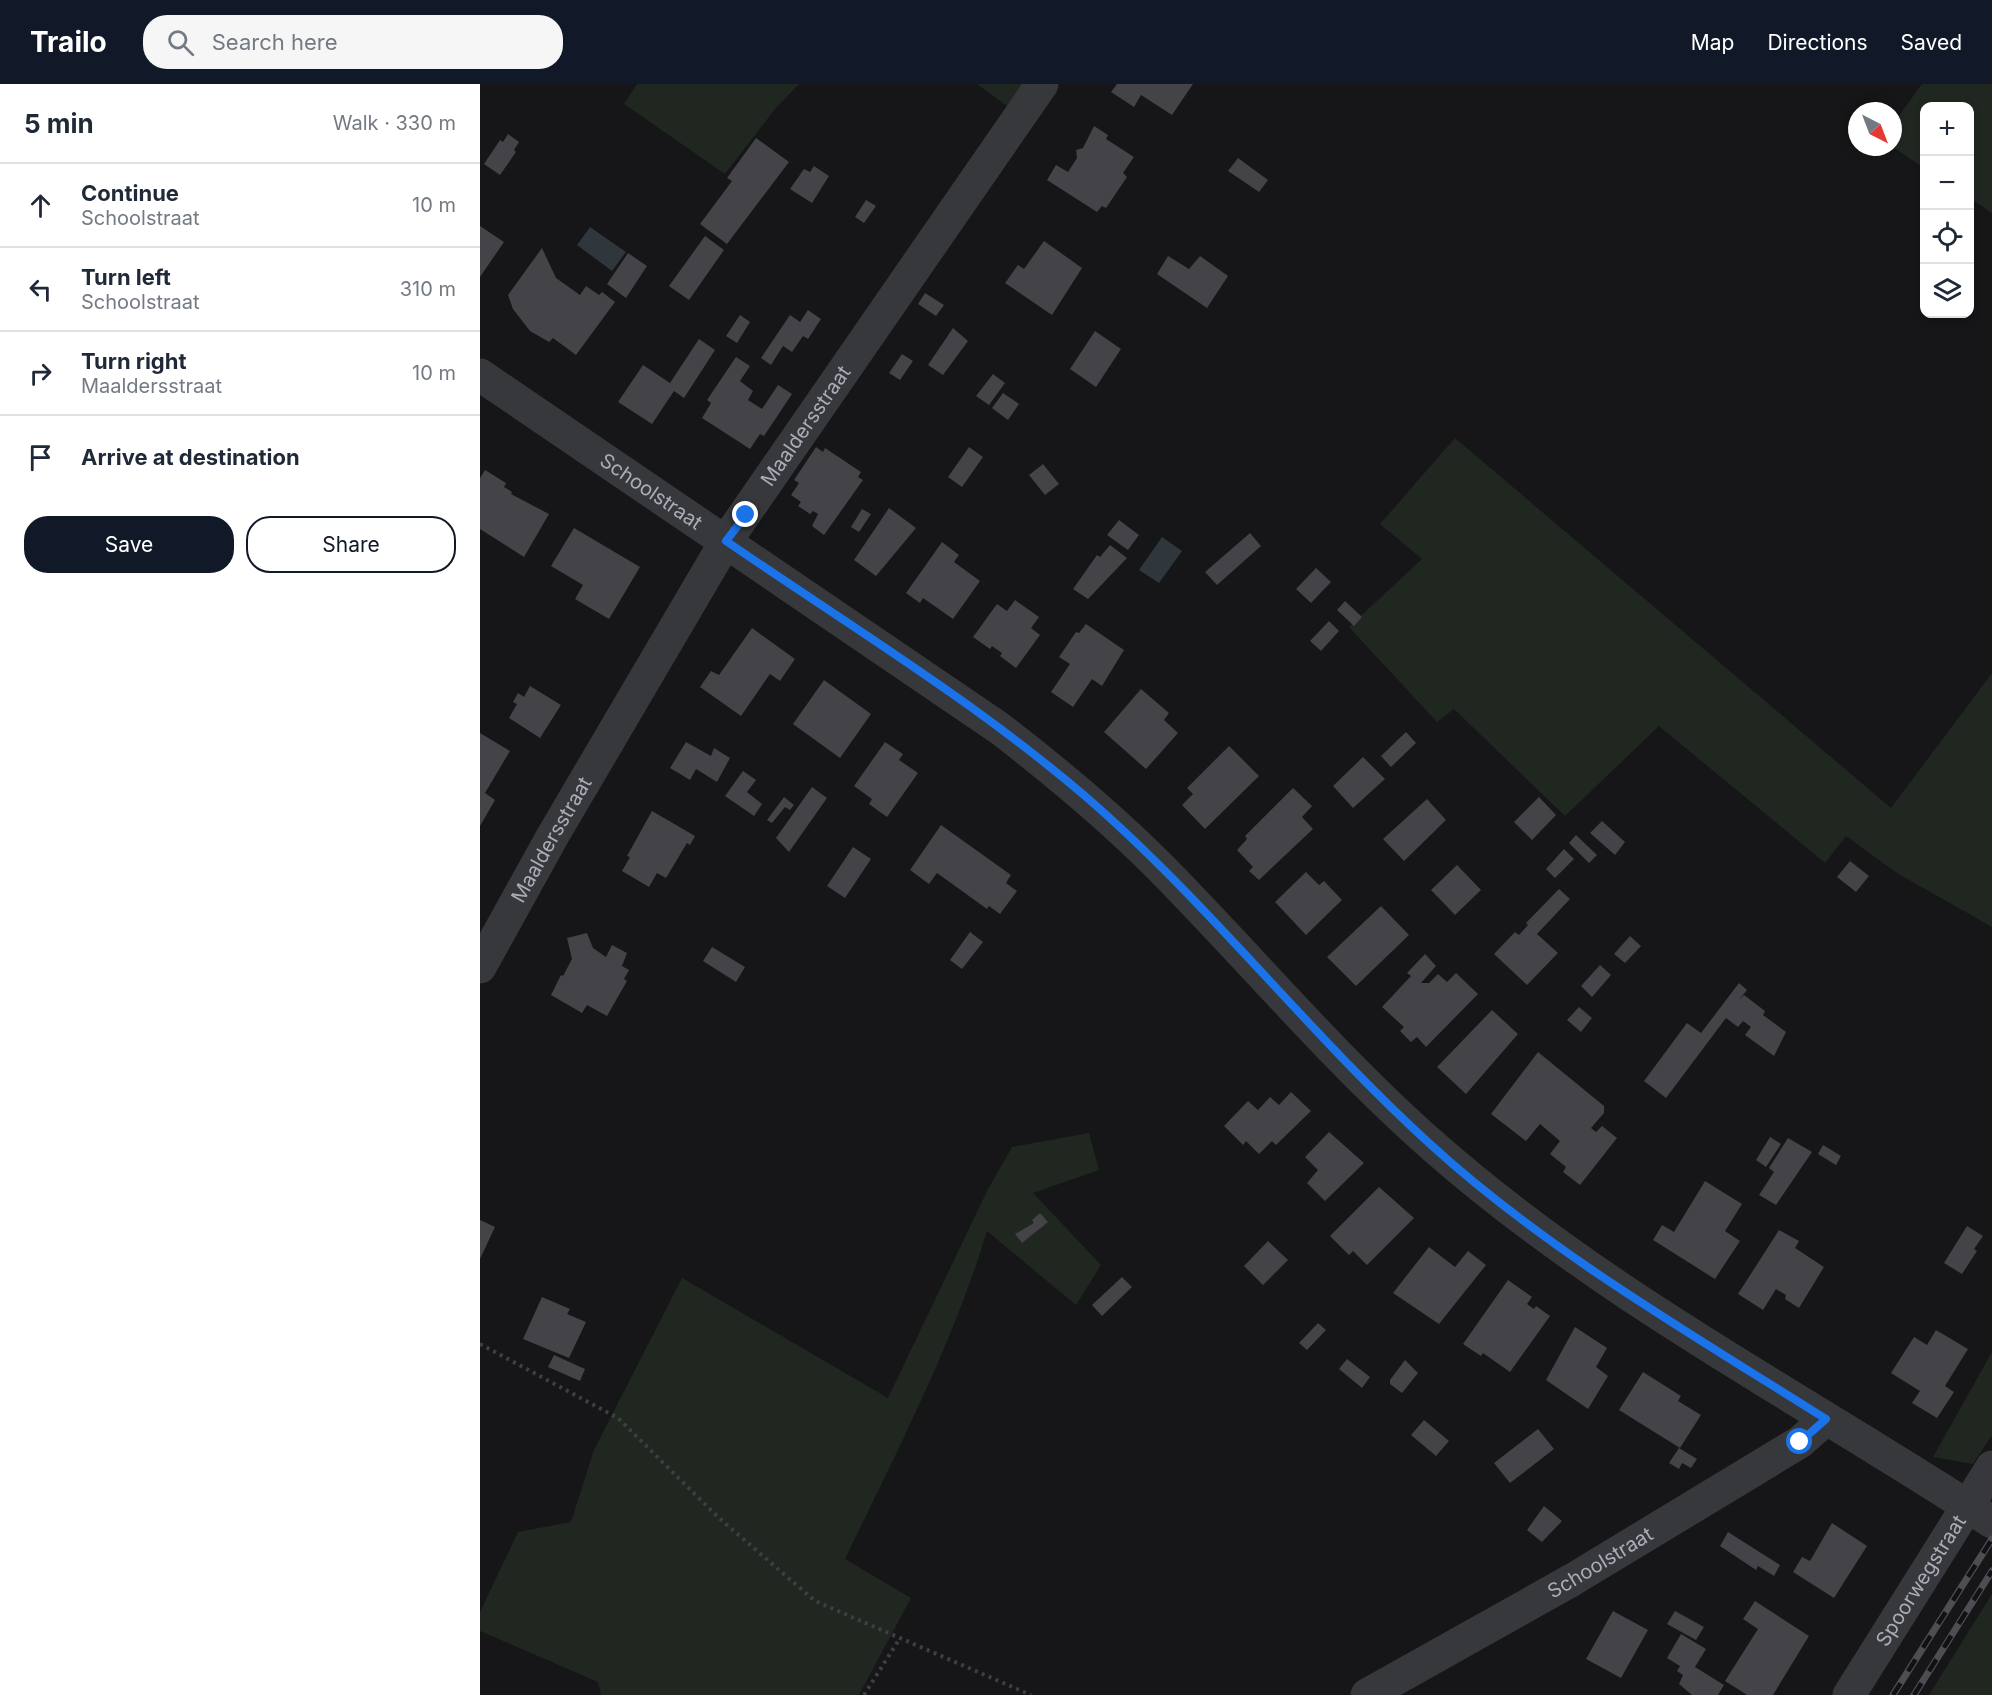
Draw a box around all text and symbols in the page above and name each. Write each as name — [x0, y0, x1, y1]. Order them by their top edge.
search box — [143, 15, 563, 69]
text: Trailo — [30, 25, 107, 59]
icon: search — [164, 26, 197, 59]
text: Search here — [212, 29, 338, 55]
text: Map — [1691, 30, 1734, 55]
text: Directions — [1767, 30, 1868, 55]
text: Saved — [1901, 30, 1962, 55]
north arrow — [1848, 102, 1902, 156]
map controls — [1920, 102, 1974, 318]
button: + — [1920, 102, 1974, 156]
text: 5 min — [24, 108, 94, 139]
text: Walk · 330 m — [333, 111, 456, 135]
button: − — [1920, 156, 1974, 210]
text: Continue — [81, 180, 179, 206]
icon: ahead — [24, 189, 57, 222]
text: 10 m — [412, 193, 456, 217]
text: Schoolstraat — [81, 206, 200, 230]
button: locate — [1920, 210, 1974, 264]
text: Turn left — [81, 264, 171, 290]
button: layers — [1920, 264, 1974, 318]
icon: left — [24, 273, 57, 306]
text: 310 m — [400, 277, 456, 301]
text: Schoolstraat — [81, 290, 200, 314]
text: Turn right — [81, 348, 187, 374]
icon: right — [24, 357, 57, 390]
text: 10 m — [412, 361, 456, 385]
street label: Maaldersstraat — [756, 361, 856, 491]
text: Maaldersstraat — [81, 374, 222, 398]
icon: arrive — [24, 441, 57, 474]
text: Arrive at destination — [81, 444, 300, 470]
street label: Schoolstraat — [595, 448, 707, 535]
route end — [732, 501, 758, 527]
button: Save — [24, 516, 234, 573]
button: Share — [246, 516, 456, 573]
street label: Maaldersstraat — [506, 772, 597, 907]
route start — [1786, 1428, 1812, 1454]
street label: Spoorwegstraat — [1871, 1510, 1971, 1651]
street label: Schoolstraat — [1543, 1522, 1658, 1603]

